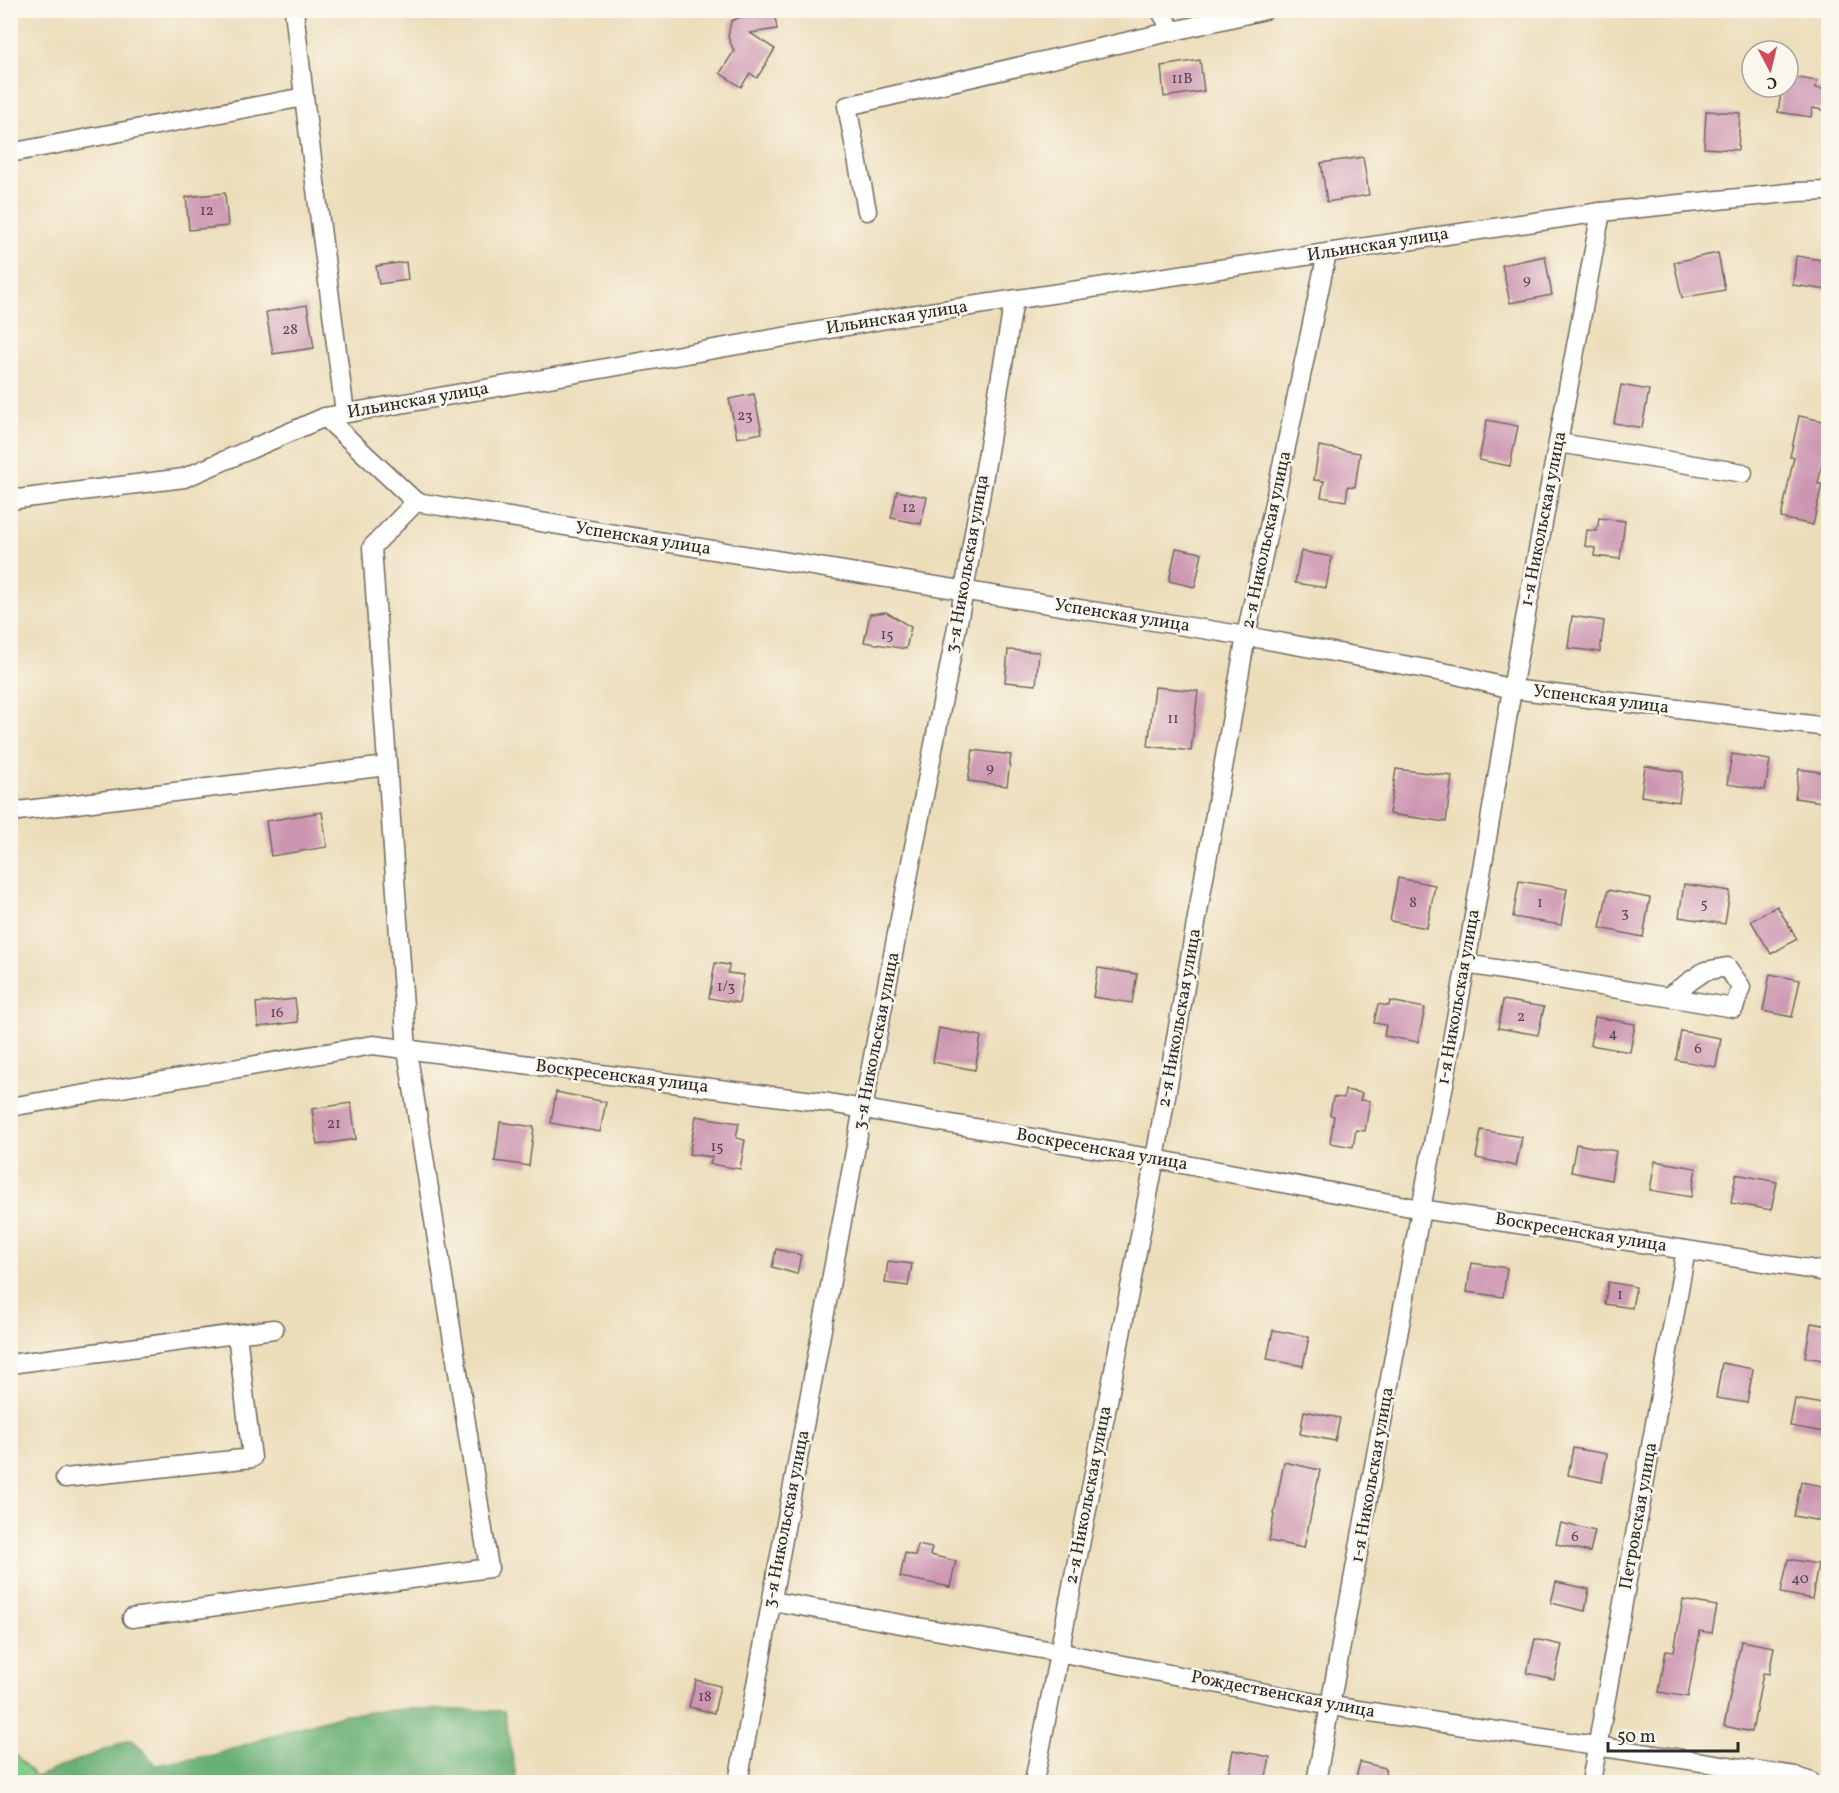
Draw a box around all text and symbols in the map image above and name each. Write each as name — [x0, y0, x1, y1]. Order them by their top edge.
north arrow — [1740, 39, 1800, 99]
house number: 11В — [1172, 69, 1193, 90]
text: С — [1765, 70, 1778, 93]
house number: 12 — [200, 201, 214, 222]
street label: Ильинская улица — [1305, 221, 1451, 269]
house number: 9 — [1523, 270, 1531, 291]
street label: Ильинская улица — [824, 294, 970, 342]
house number: 28 — [282, 320, 298, 341]
street label: Ильинская улица — [345, 376, 491, 426]
house number: 23 — [737, 406, 753, 427]
street label: 1-я Никольская улица — [1515, 429, 1573, 609]
street label: 2-я Никольская улица — [1236, 449, 1298, 631]
street label: 3-я Никольская улица — [940, 473, 996, 655]
house number: 12 — [902, 498, 916, 519]
street label: Успенская улица — [573, 516, 713, 562]
street label: Успенская улица — [1052, 593, 1192, 639]
house number: 15 — [880, 625, 894, 646]
street label: Успенская улица — [1531, 679, 1671, 721]
house number: 11 — [1167, 709, 1179, 730]
house number: 9 — [986, 758, 994, 779]
house number: 8 — [1409, 893, 1417, 914]
house number: 1 — [1537, 893, 1543, 914]
house number: 5 — [1700, 894, 1708, 915]
house number: 3 — [1621, 903, 1629, 924]
street label: 1-я Никольская улица — [1431, 907, 1487, 1087]
street label: 2-я Никольская улица — [1152, 927, 1208, 1109]
street label: 3-я Никольская улица — [847, 950, 907, 1132]
house number: 1/3 — [717, 977, 735, 998]
house number: 16 — [270, 1003, 284, 1024]
house number: 2 — [1517, 1007, 1525, 1028]
house number: 4 — [1609, 1024, 1618, 1045]
house number: 6 — [1694, 1039, 1702, 1060]
street label: Воскресенская улица — [534, 1054, 710, 1100]
house number: 21 — [327, 1114, 341, 1135]
street label: Воскресенская улица — [1014, 1123, 1190, 1177]
house number: 15 — [710, 1137, 724, 1158]
street label: Воскресенская улица — [1493, 1207, 1669, 1259]
house number: 1 — [1617, 1285, 1623, 1306]
street label: 1-я Никольская улица — [1345, 1385, 1401, 1565]
street label: 2-я Никольская улица — [1059, 1404, 1119, 1586]
street label: 3-я Никольская улица — [757, 1428, 817, 1610]
street label: Петровская улица — [1614, 1440, 1664, 1592]
house number: 6 — [1571, 1527, 1579, 1548]
house number: 40 — [1791, 1569, 1809, 1590]
street label: Рождественская улица — [1189, 1665, 1377, 1725]
house number: 18 — [698, 1687, 712, 1708]
scale bar — [1608, 1715, 1738, 1753]
text: 50 m — [1617, 1725, 1656, 1750]

